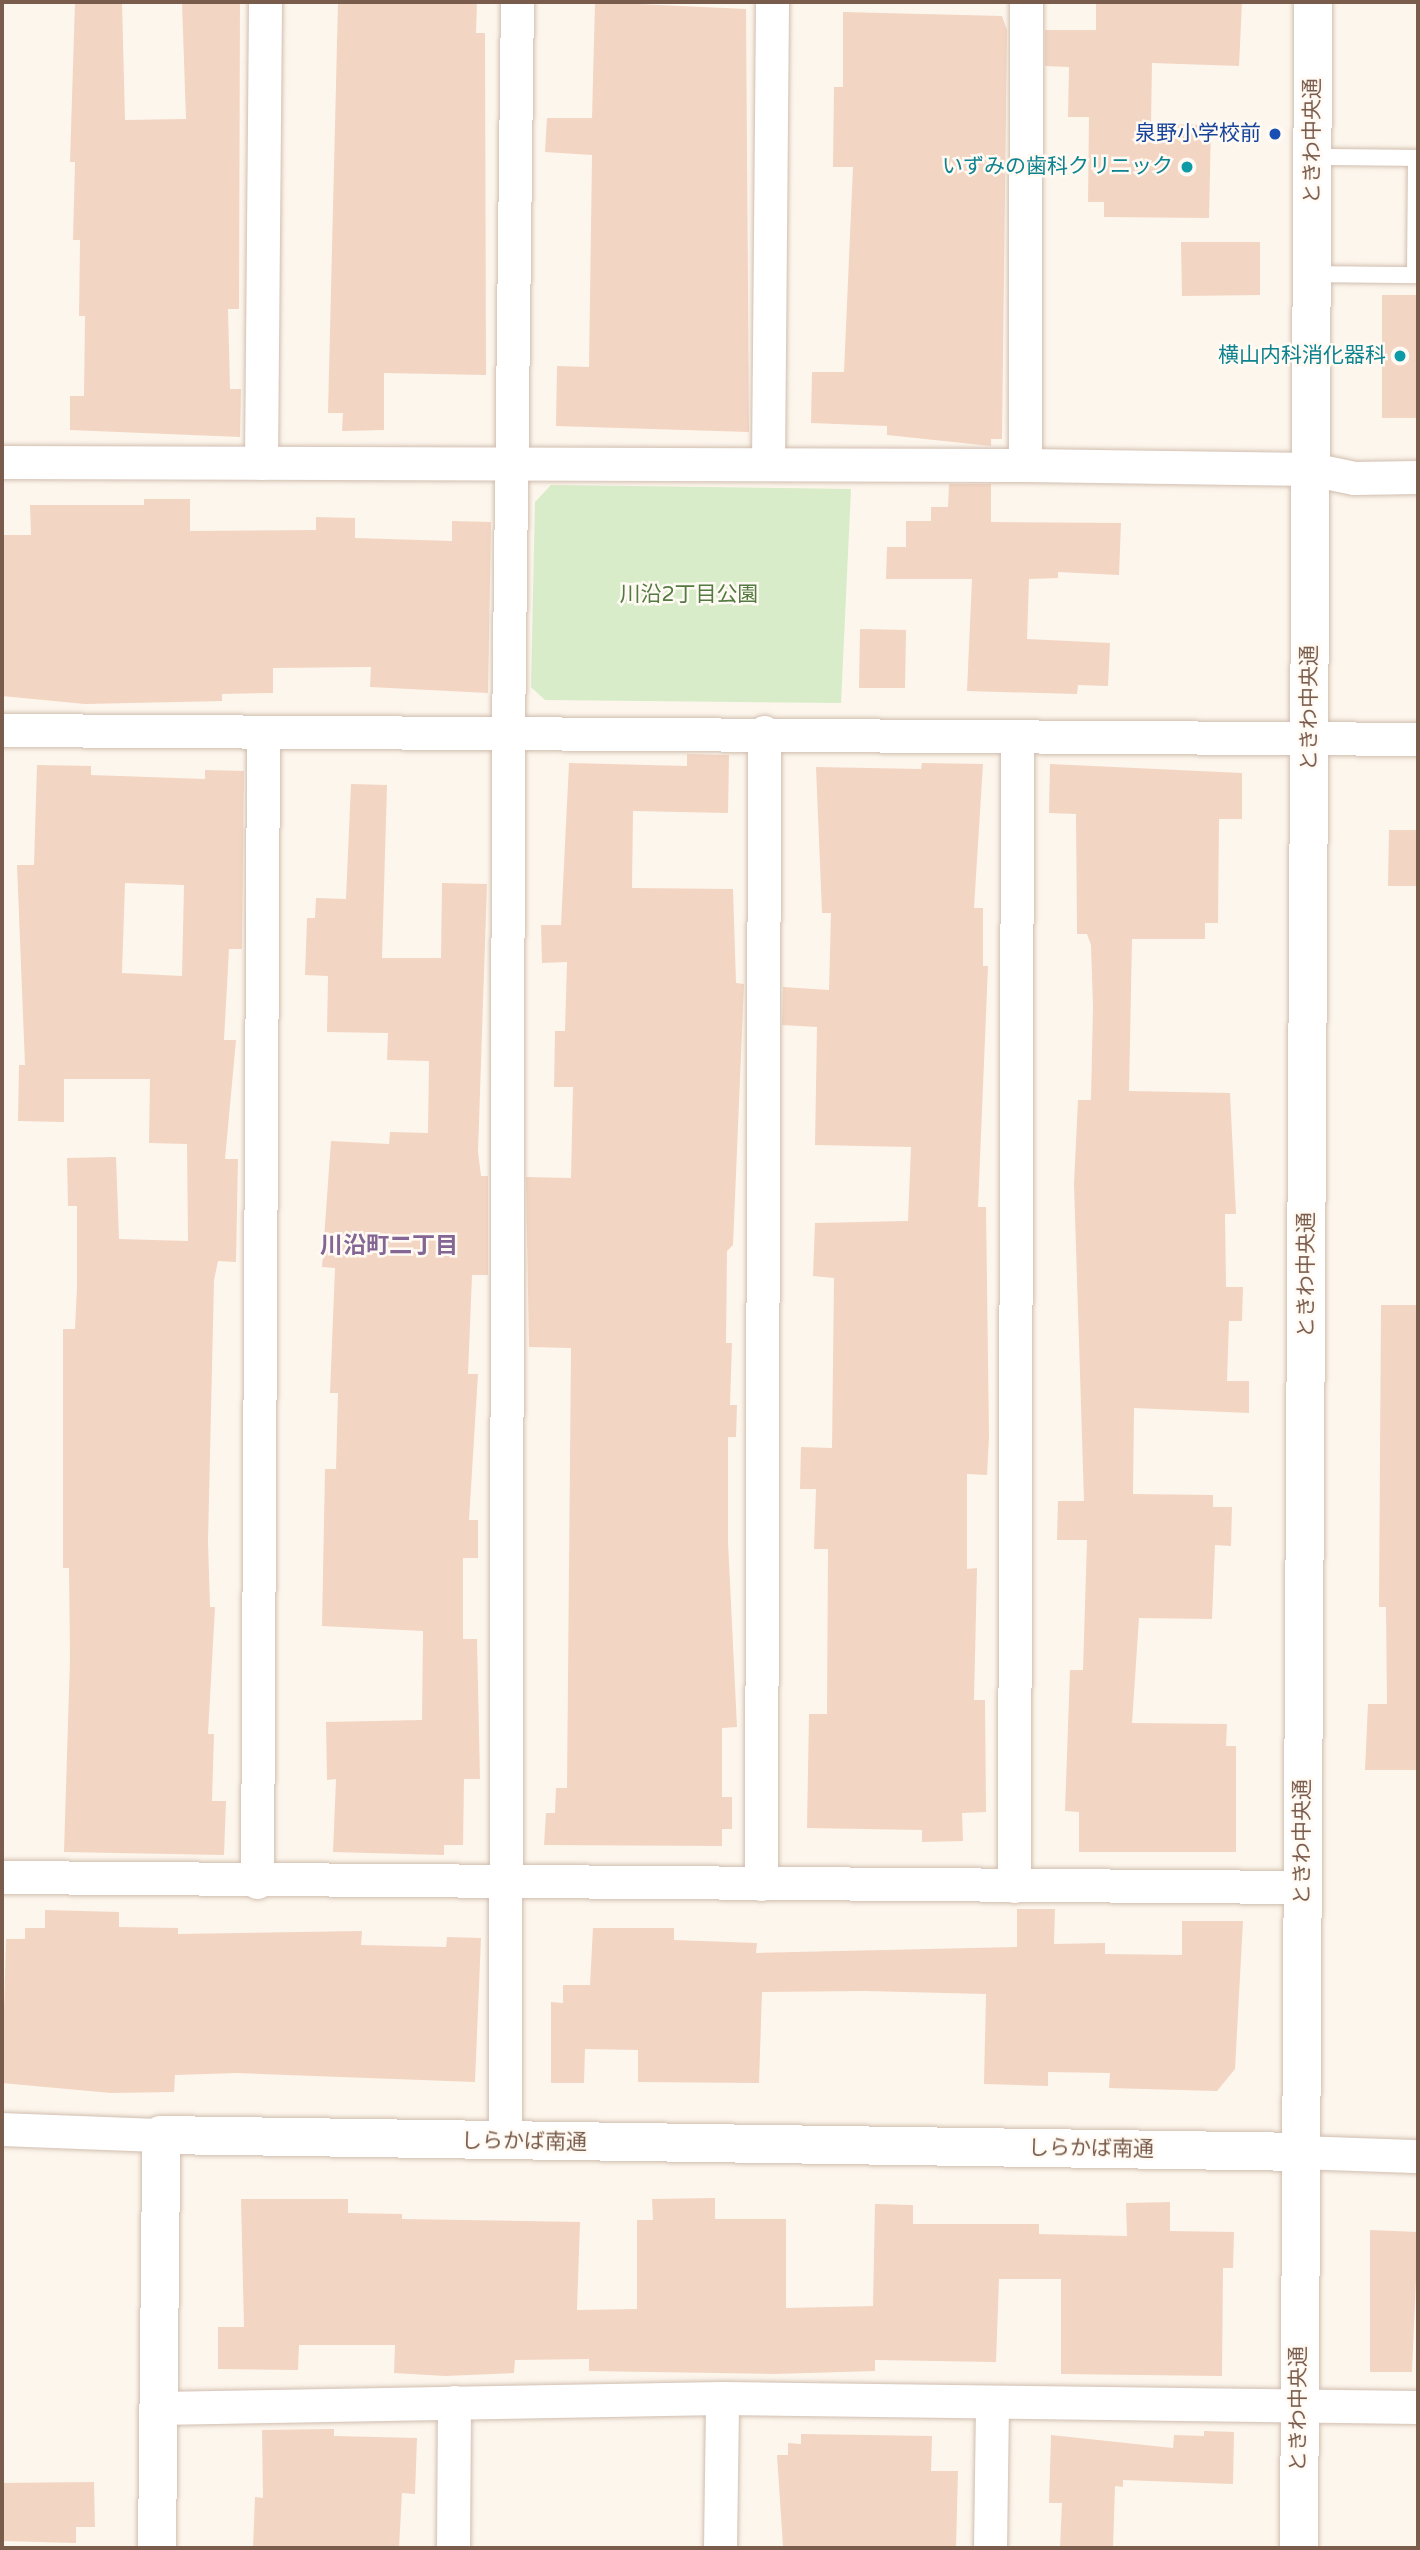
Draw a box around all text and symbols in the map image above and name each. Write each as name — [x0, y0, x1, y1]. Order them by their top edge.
street label: ときわ中央通 — [1300, 78, 1326, 204]
place label: 泉野小学校前 — [1135, 121, 1261, 147]
marker: 泉野小学校前 — [1267, 126, 1283, 142]
place label: いずみの歯科クリニック — [942, 154, 1173, 180]
marker: いずみの歯科クリニック — [1179, 159, 1195, 175]
place label: 横山内科消化器科 — [1218, 343, 1386, 369]
marker: 横山内科消化器科 — [1392, 348, 1408, 364]
park label: 川沿2丁目公園 — [619, 582, 759, 608]
street label: ときわ中央通 — [1297, 645, 1323, 771]
street label: ときわ中央通 — [1294, 1212, 1320, 1338]
district label: 川沿町二丁目 — [320, 1232, 458, 1260]
street label: ときわ中央通 — [1290, 1779, 1316, 1905]
street label: しらかば南通 — [461, 2128, 587, 2156]
street label: しらかば南通 — [1028, 2135, 1154, 2163]
street label: ときわ中央通 — [1286, 2346, 1312, 2472]

